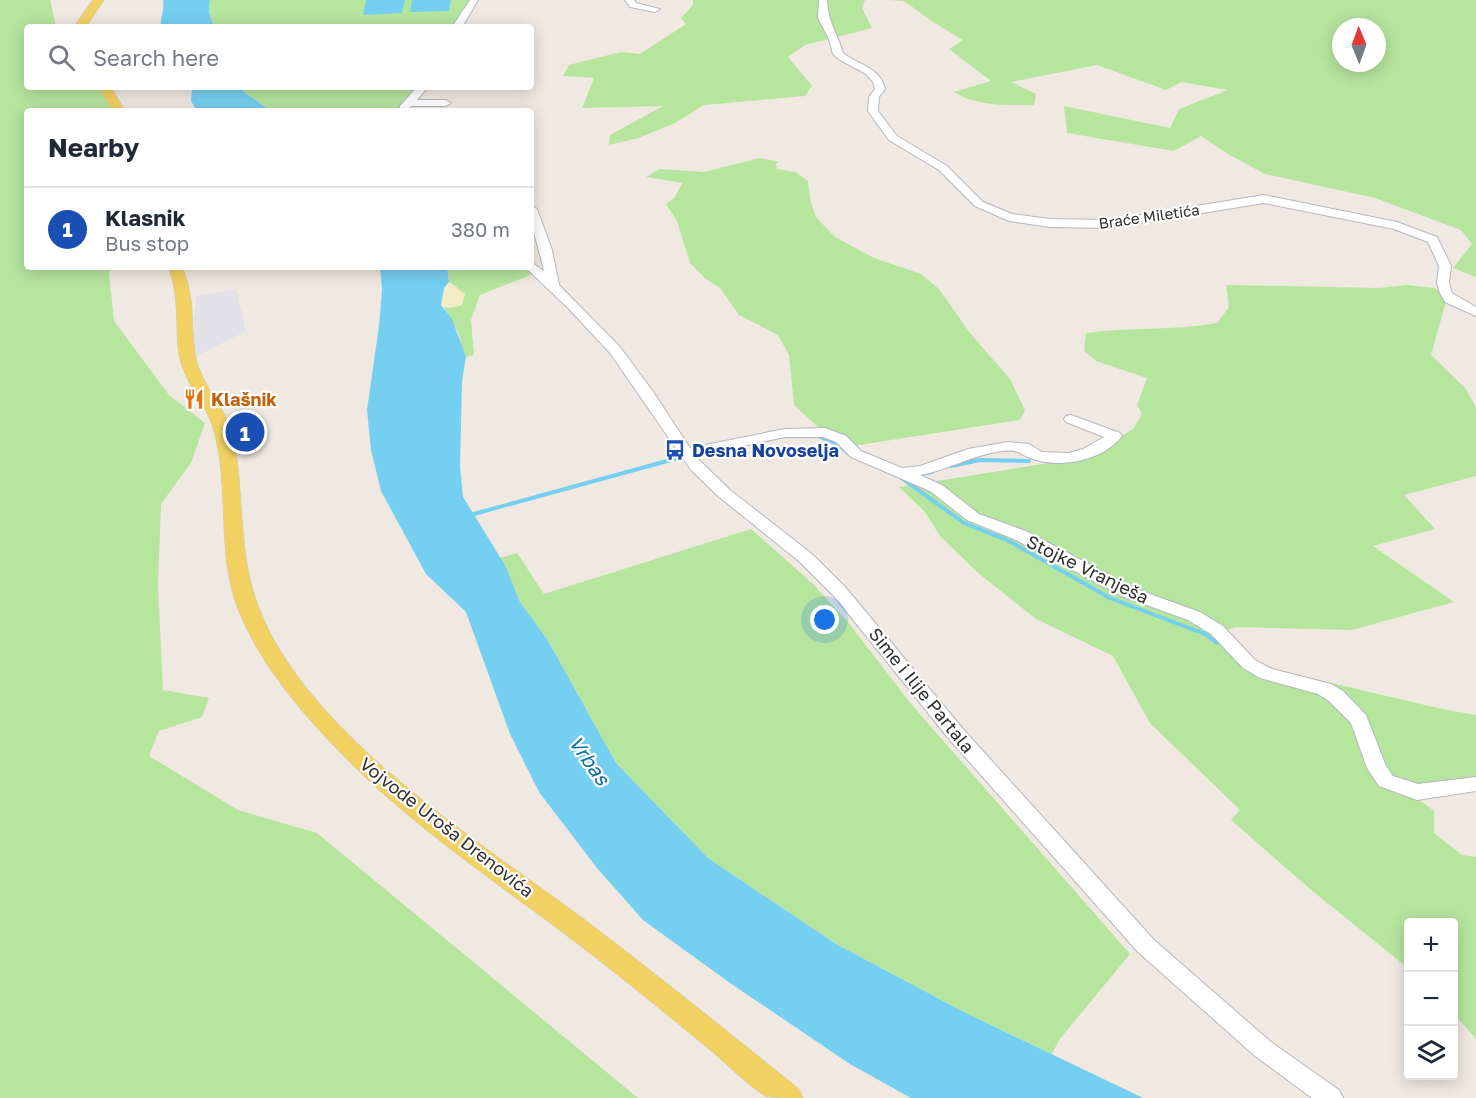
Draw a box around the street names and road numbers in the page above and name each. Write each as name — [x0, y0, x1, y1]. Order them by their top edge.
street label: Braće Miletića — [1097, 200, 1201, 232]
street label: Stojke Vranješa — [1023, 530, 1153, 608]
street label: Sime i Ilije Partala — [865, 623, 979, 757]
street label: Vojvode Uroša Drenovića — [356, 752, 538, 902]

